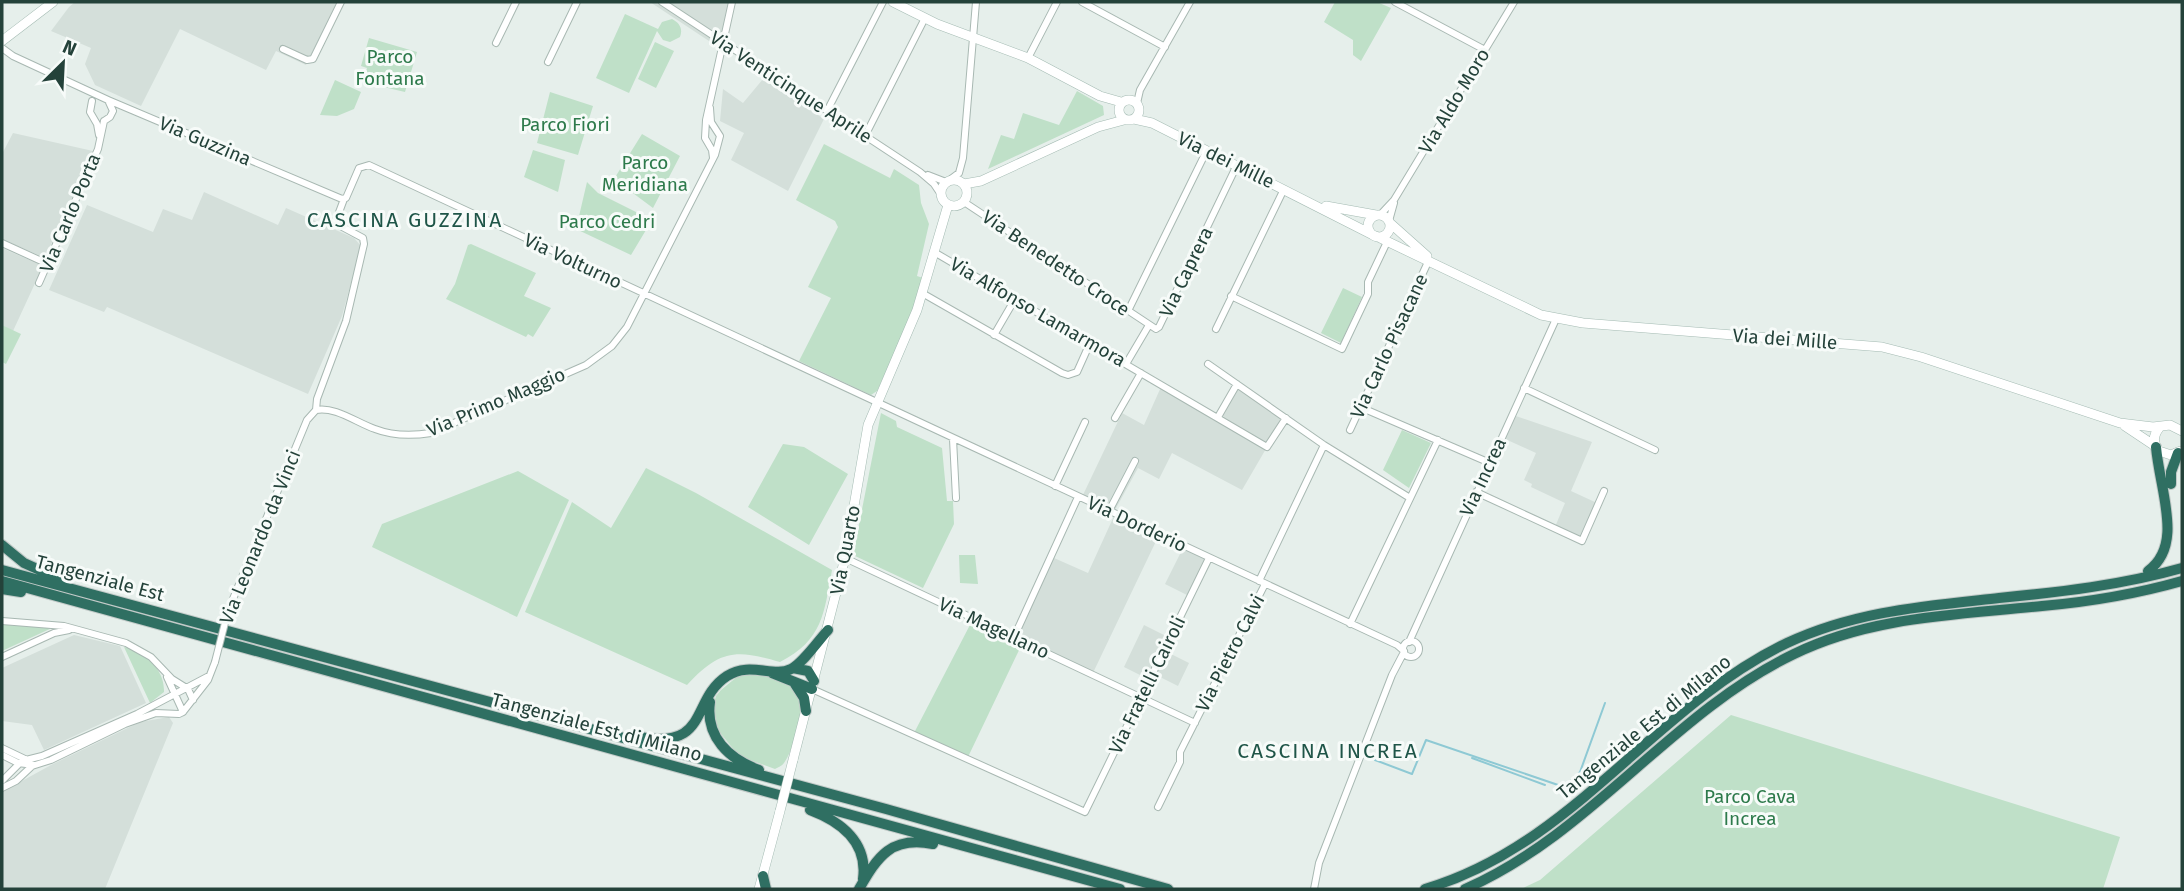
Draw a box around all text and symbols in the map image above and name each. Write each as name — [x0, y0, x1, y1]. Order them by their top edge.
street label: Via Venticinque Aprile — [705, 26, 877, 148]
north arrow — [28, 28, 98, 98]
text: N — [59, 35, 80, 61]
street label: Via Aldo Moro — [1414, 44, 1494, 158]
park label: Parco Fontana — [355, 45, 425, 90]
street label: Via Guzzina — [156, 111, 254, 171]
park label: Parco Fiori — [520, 113, 610, 136]
street label: Via dei Mille — [1174, 127, 1278, 193]
street label: Via Carlo Porta — [35, 150, 105, 276]
park label: Parco Meridiana — [602, 151, 688, 196]
street label: Via Benedetto Croce — [978, 205, 1134, 321]
district label: CASCINA GUZZINA — [307, 207, 503, 233]
park label: Parco Cedri — [559, 210, 655, 233]
street label: Via Caprera — [1154, 223, 1218, 321]
street label: Via Volturno — [520, 228, 626, 294]
street label: Via Alfonso Lamarmora — [946, 252, 1130, 372]
street label: Via Carlo Pisacane — [1345, 270, 1433, 422]
street label: Via dei Mille — [1732, 324, 1838, 354]
street label: Via Primo Maggio — [423, 362, 569, 442]
street label: Via Increa — [1455, 434, 1511, 520]
street label: Via Leonardo da Vinci — [215, 447, 305, 627]
street label: Via Dorderio — [1084, 491, 1190, 557]
street label: Via Quarto — [825, 503, 865, 597]
street label: Tangenziale Est — [33, 550, 167, 606]
street label: Via Pietro Calvi — [1191, 591, 1269, 715]
street label: Via Magellano — [935, 592, 1053, 664]
street label: Via Fratelli Cairoli — [1104, 612, 1190, 758]
street label: Tangenziale Est di Milano — [1552, 650, 1736, 804]
street label: Tangenziale Est di Milano — [489, 688, 705, 766]
district label: CASCINA INCREA — [1237, 738, 1419, 764]
park label: Parco Cava Increa — [1704, 785, 1796, 830]

